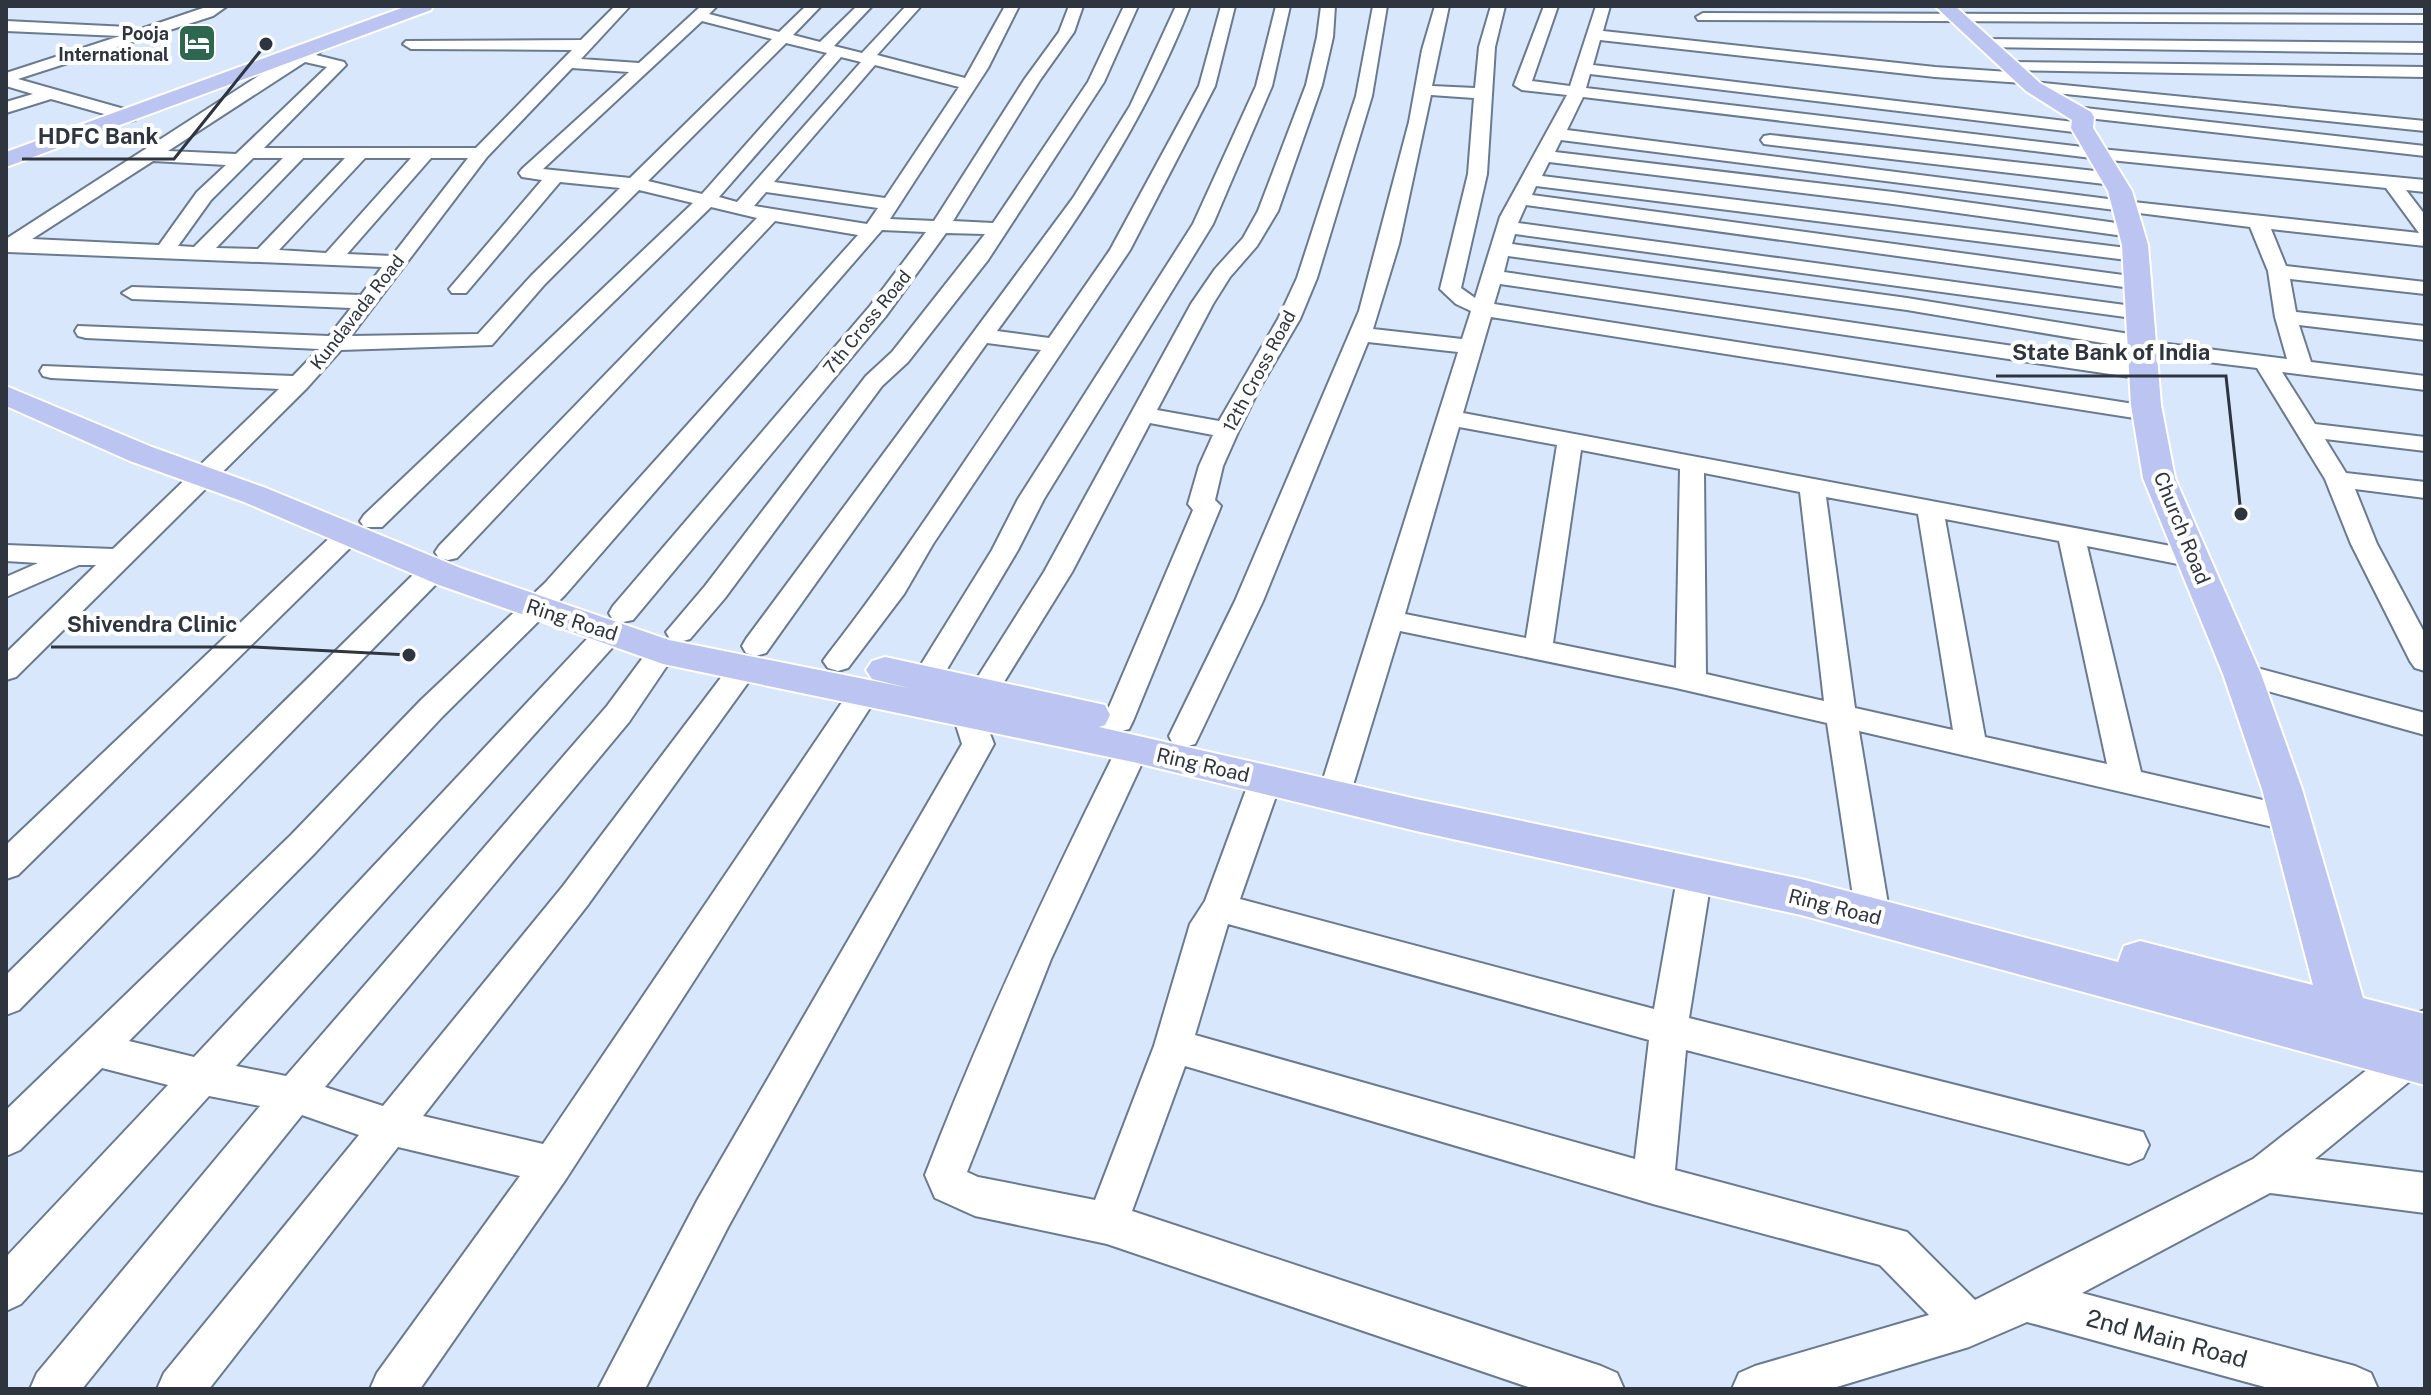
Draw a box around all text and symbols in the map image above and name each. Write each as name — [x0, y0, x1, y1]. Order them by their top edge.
hotel icon: Pooja International — [176, 22, 218, 64]
place label: Pooja International — [58, 23, 169, 65]
callout: HDFC Bank — [22, 113, 174, 159]
text: HDFC Bank — [38, 123, 158, 149]
street label: Kundavada Road — [306, 251, 408, 373]
street label: 7th Cross Road — [819, 266, 915, 378]
street label: 12th Cross Road — [1218, 307, 1300, 435]
callout: State Bank of India — [1996, 330, 2226, 376]
text: State Bank of India — [2012, 339, 2210, 365]
street label: Church Road — [2149, 468, 2215, 588]
street label: Ring Road — [523, 594, 621, 646]
callout: Shivendra Clinic — [51, 601, 253, 647]
text: Shivendra Clinic — [67, 611, 237, 637]
street label: Ring Road — [1154, 743, 1252, 787]
street label: Ring Road — [1786, 884, 1884, 930]
street label: 2nd Main Road — [2084, 1303, 2250, 1373]

